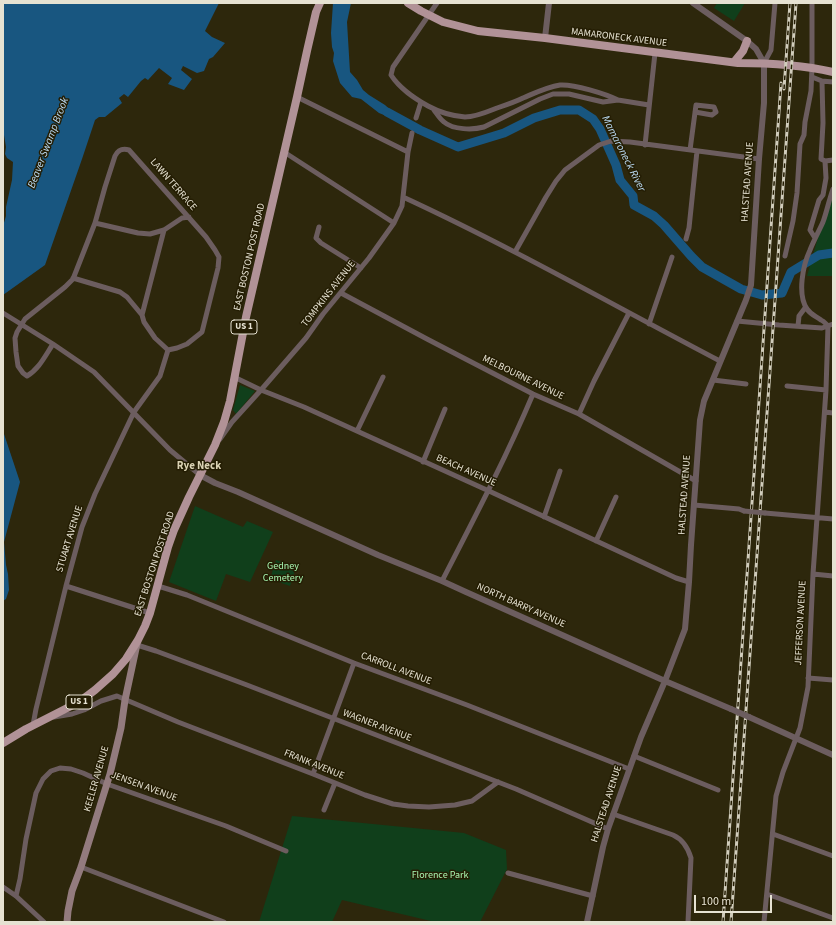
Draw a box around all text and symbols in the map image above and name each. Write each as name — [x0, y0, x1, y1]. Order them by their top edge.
street label: MAMARONECK AVENUE — [570, 26, 668, 50]
water label: Beaver Swamp Brook — [26, 96, 72, 190]
water label: Mamaroneck River — [598, 114, 648, 194]
street label: HALSTEAD AVENUE — [739, 142, 757, 222]
street label: LAWN TERRACE — [147, 157, 199, 213]
street label: EAST BOSTON POST ROAD — [232, 202, 268, 312]
street label: TOMPKINS AVENUE — [299, 258, 359, 330]
road number: US 1 — [231, 320, 257, 334]
street label: MELBOURNE AVENUE — [480, 353, 566, 403]
street label: BEACH AVENUE — [434, 452, 498, 490]
street label: HALSTEAD AVENUE — [676, 455, 694, 535]
district label: Rye Neck — [177, 460, 221, 474]
street label: STUART AVENUE — [54, 504, 86, 574]
street label: EAST BOSTON POST ROAD — [132, 510, 178, 618]
park label: Gedney Cemetery — [263, 561, 303, 584]
street label: JEFFERSON AVENUE — [793, 580, 809, 666]
street label: NORTH BARRY AVENUE — [475, 581, 567, 631]
street label: CARROLL AVENUE — [359, 650, 433, 688]
road number: US 1 — [66, 695, 92, 709]
street label: WAGNER AVENUE — [341, 707, 413, 745]
street label: KEELER AVENUE — [82, 745, 112, 813]
street label: FRANK AVENUE — [282, 747, 346, 783]
street label: HALSTEAD AVENUE — [589, 764, 625, 844]
street label: JENSEN AVENUE — [109, 769, 179, 805]
park label: Florence Park — [412, 870, 468, 882]
scale bar — [696, 887, 774, 913]
text: 100 m — [701, 893, 731, 910]

